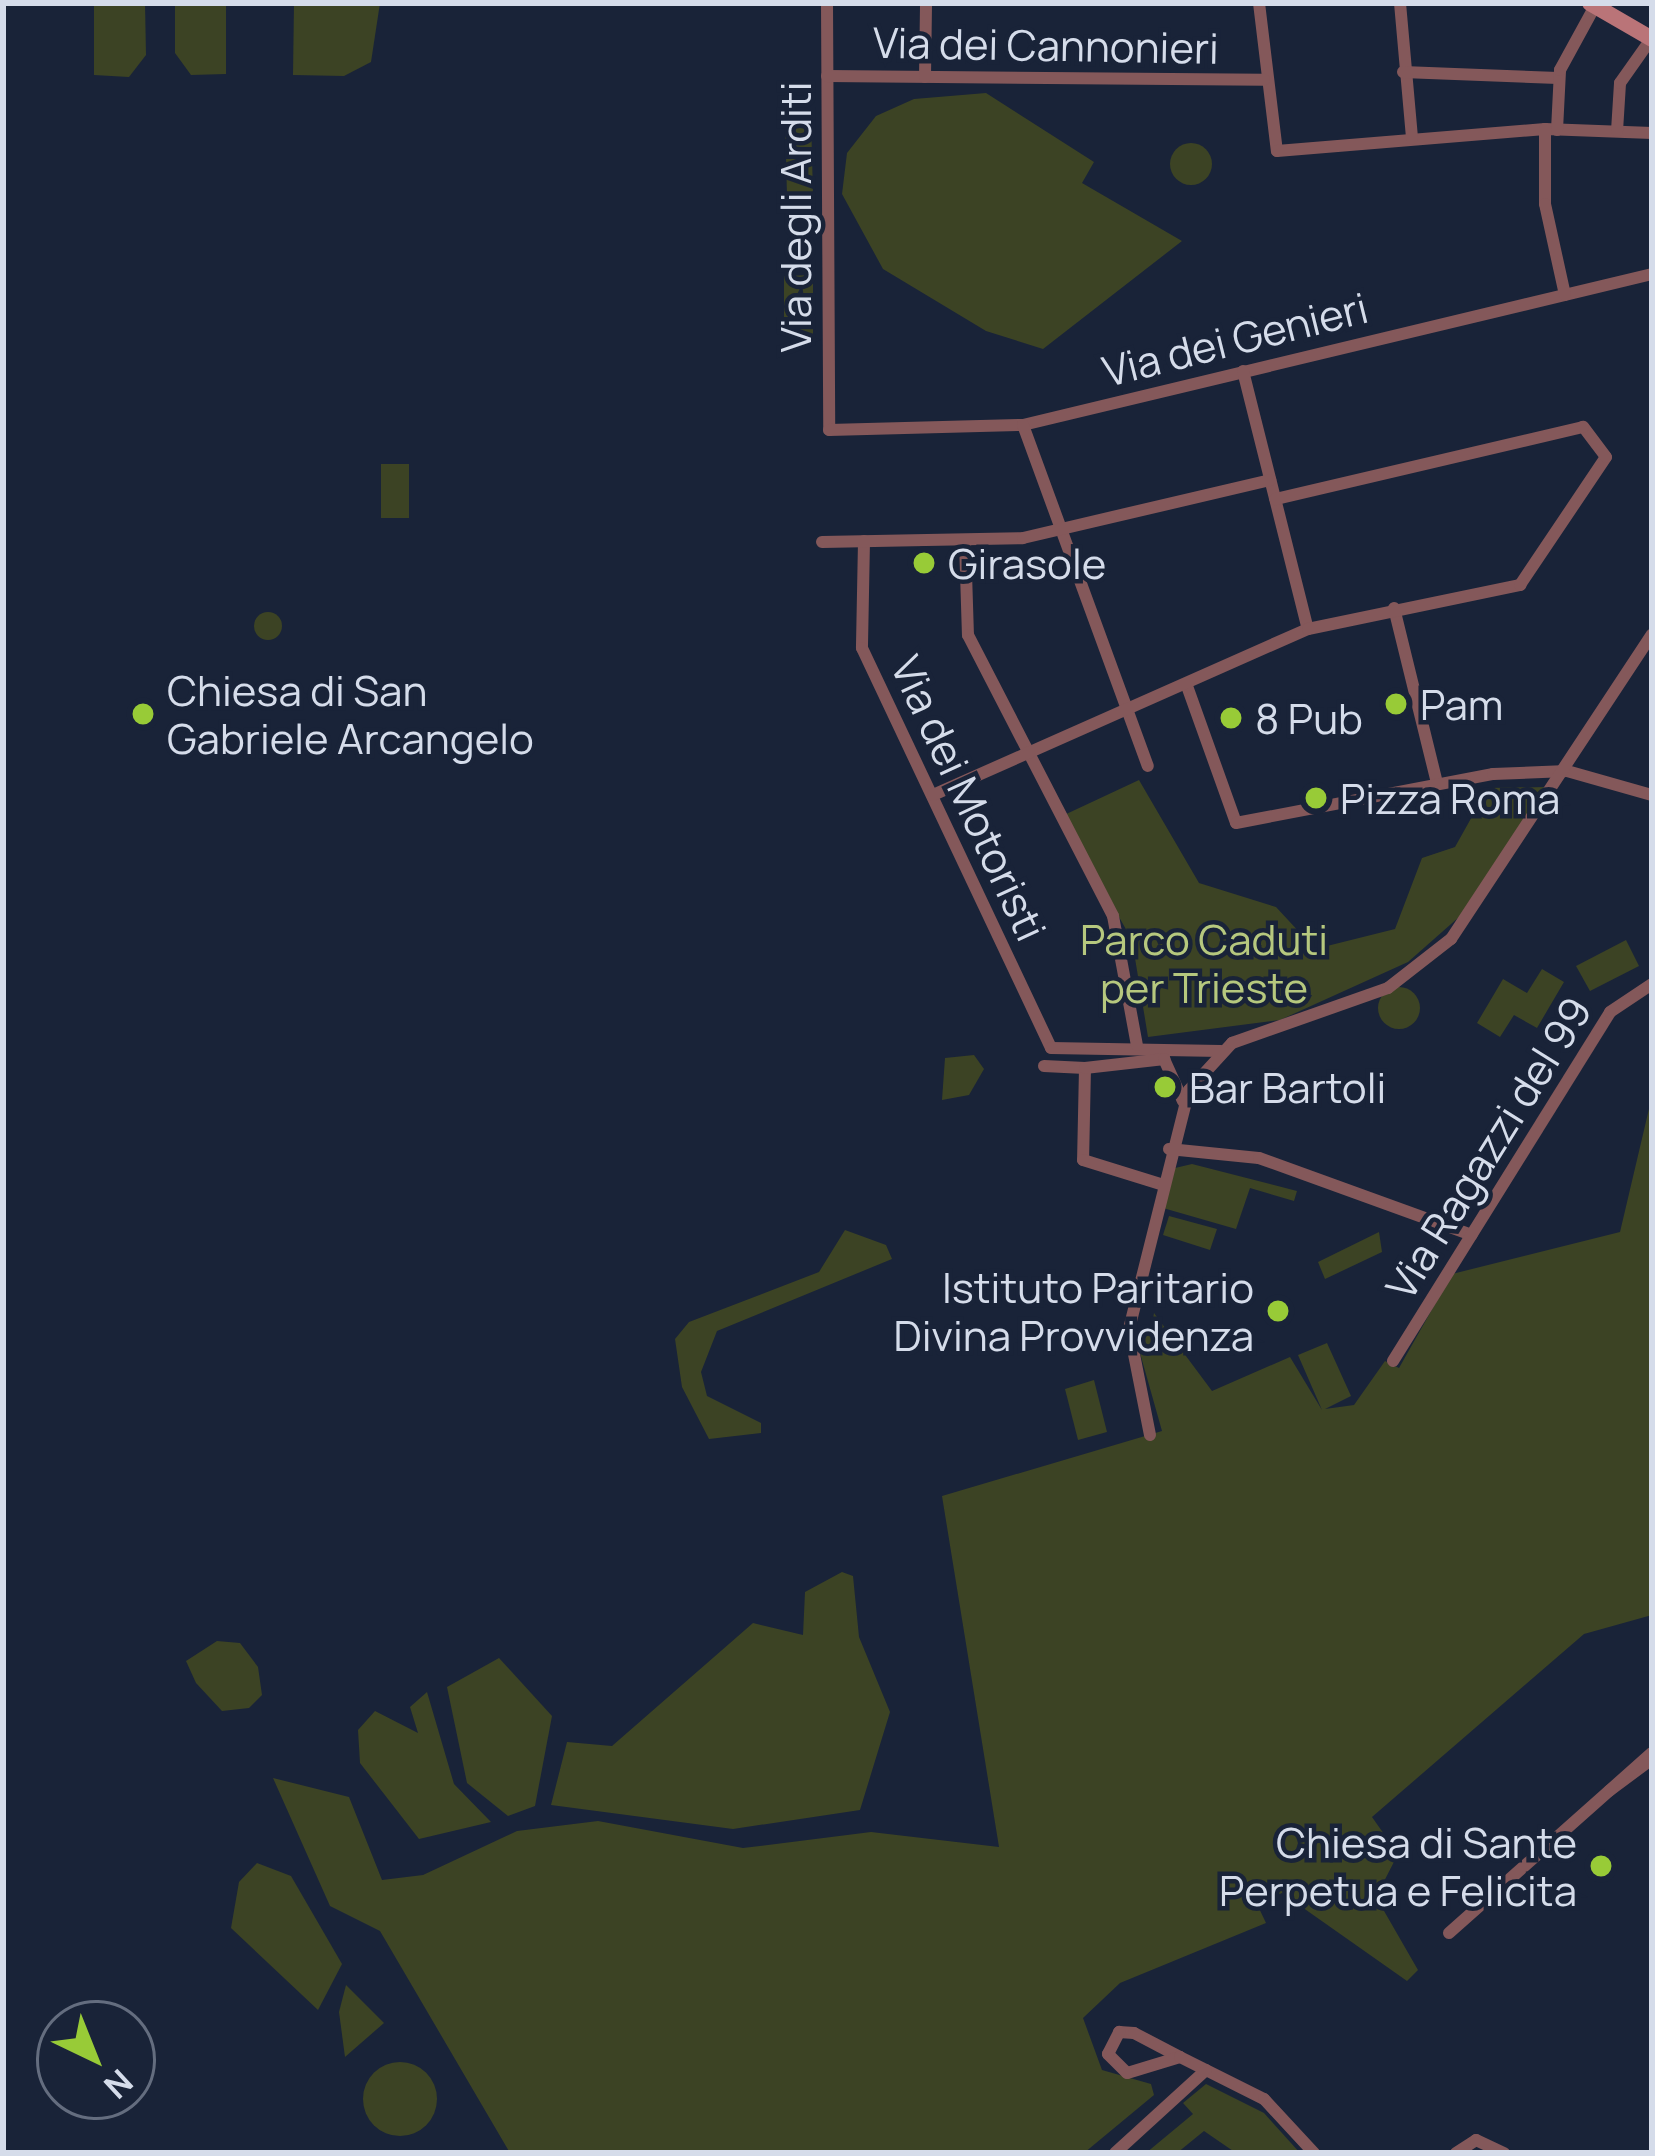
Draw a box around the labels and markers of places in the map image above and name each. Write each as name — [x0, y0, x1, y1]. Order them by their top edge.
place label: Girasole — [948, 538, 1106, 588]
marker: Girasole — [911, 550, 937, 576]
place label: Chiesa di San Gabriele Arcangelo — [167, 665, 534, 764]
place label: Pam — [1420, 679, 1503, 729]
marker: Pam — [1383, 691, 1409, 717]
place label: 8 Pub — [1255, 693, 1363, 743]
marker: Chiesa di San Gabriele Arcangelo — [130, 701, 156, 727]
marker: 8 Pub — [1218, 705, 1244, 731]
place label: Pizza Roma — [1340, 773, 1560, 823]
marker: Pizza Roma — [1303, 785, 1329, 811]
place label: Bar Bartoli — [1189, 1062, 1386, 1112]
marker: Bar Bartoli — [1152, 1074, 1178, 1100]
place label: Istituto Paritario Divina Provvidenza — [894, 1262, 1254, 1360]
marker: Istituto Paritario Divina Provvidenza — [1265, 1298, 1291, 1324]
place label: Chiesa di Sante Perpetua e Felicita — [1219, 1817, 1577, 1916]
marker: Chiesa di Sante Perpetua e Felicita — [1588, 1853, 1614, 1879]

